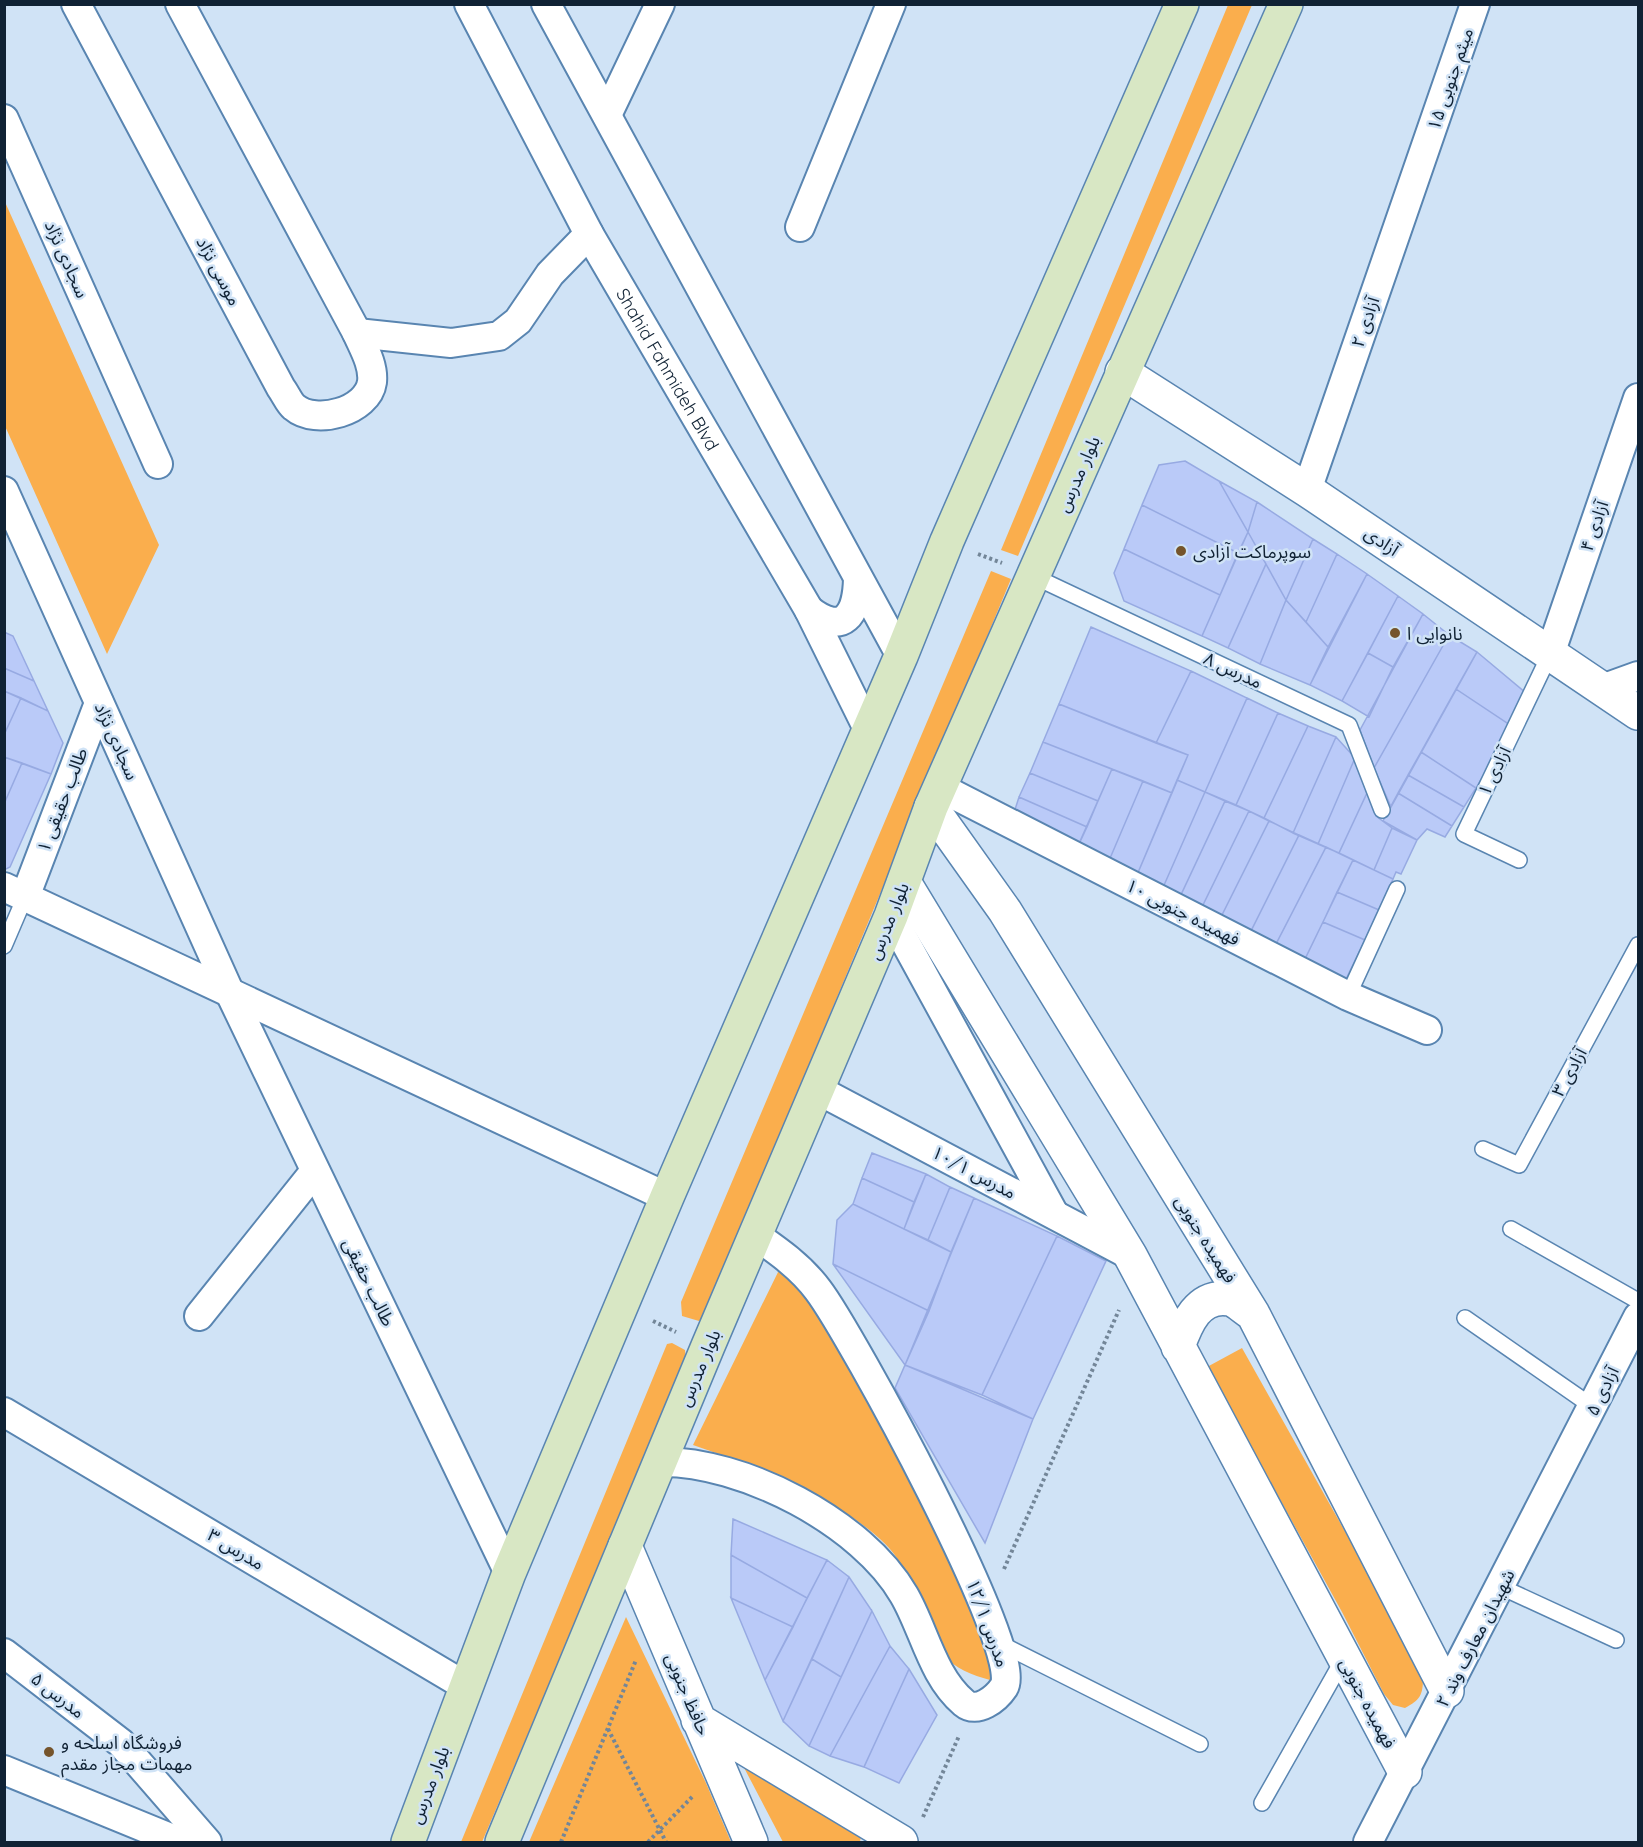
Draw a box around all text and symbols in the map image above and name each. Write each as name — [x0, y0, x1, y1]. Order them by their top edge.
street label: میثم جنوبی ۱۵ — [1422, 25, 1480, 134]
street label: سجادی نژاد — [40, 217, 94, 301]
street label: موسی نژاد — [191, 233, 247, 309]
street label: Shahid Fahmideh Blvd — [612, 284, 725, 455]
street label: آزادی ۲ — [1346, 293, 1385, 350]
street label: بلوار مدرس — [1051, 432, 1105, 516]
street label: آزادی ۴ — [1575, 497, 1614, 554]
street label: آزادی — [1360, 521, 1404, 561]
place label: سوپرماکت آزادی — [1193, 540, 1311, 563]
marker: سوپرماکت آزادی — [1174, 544, 1188, 558]
place label: نانوایی ا — [1407, 622, 1463, 645]
marker: نانوایی ا — [1388, 626, 1402, 640]
street label: مدرس ۸ — [1200, 646, 1266, 694]
street label: سجادی نژاد — [90, 699, 144, 783]
street label: آزادی ۱ — [1472, 742, 1516, 799]
street label: طالب حقیقی ۱ — [32, 744, 92, 856]
street label: فهمیده جنوبی ۱۰ — [1122, 873, 1244, 951]
street label: بلوار مدرس — [862, 879, 914, 963]
street label: آزادی ۳ — [1546, 1043, 1592, 1100]
street label: مدرس ۱۰/۱ — [928, 1140, 1020, 1204]
street label: فهمیده جنوبی — [1170, 1191, 1242, 1287]
street label: طالب حقیقی — [338, 1234, 400, 1330]
street label: بلوار مدرس — [673, 1326, 725, 1410]
street label: آزادی ۵ — [1580, 1362, 1624, 1419]
street label: مدرس ۳ — [203, 1523, 269, 1575]
street label: شهیدان معارف وند ۲ — [1430, 1565, 1520, 1711]
street label: مدرس ۱۲/۱ — [961, 1576, 1015, 1670]
street label: حافظ جنوبی — [660, 1649, 716, 1739]
street label: فهمیده جنوبی — [1335, 1654, 1401, 1752]
street label: مدرس ۵ — [26, 1667, 90, 1723]
place label: فروشگاه اسلحه و مهمات مجاز مقدم — [61, 1731, 192, 1778]
street label: بلوار مدرس — [404, 1743, 454, 1827]
marker: فروشگاه اسلحه و مهمات مجاز مقدم — [42, 1745, 56, 1759]

